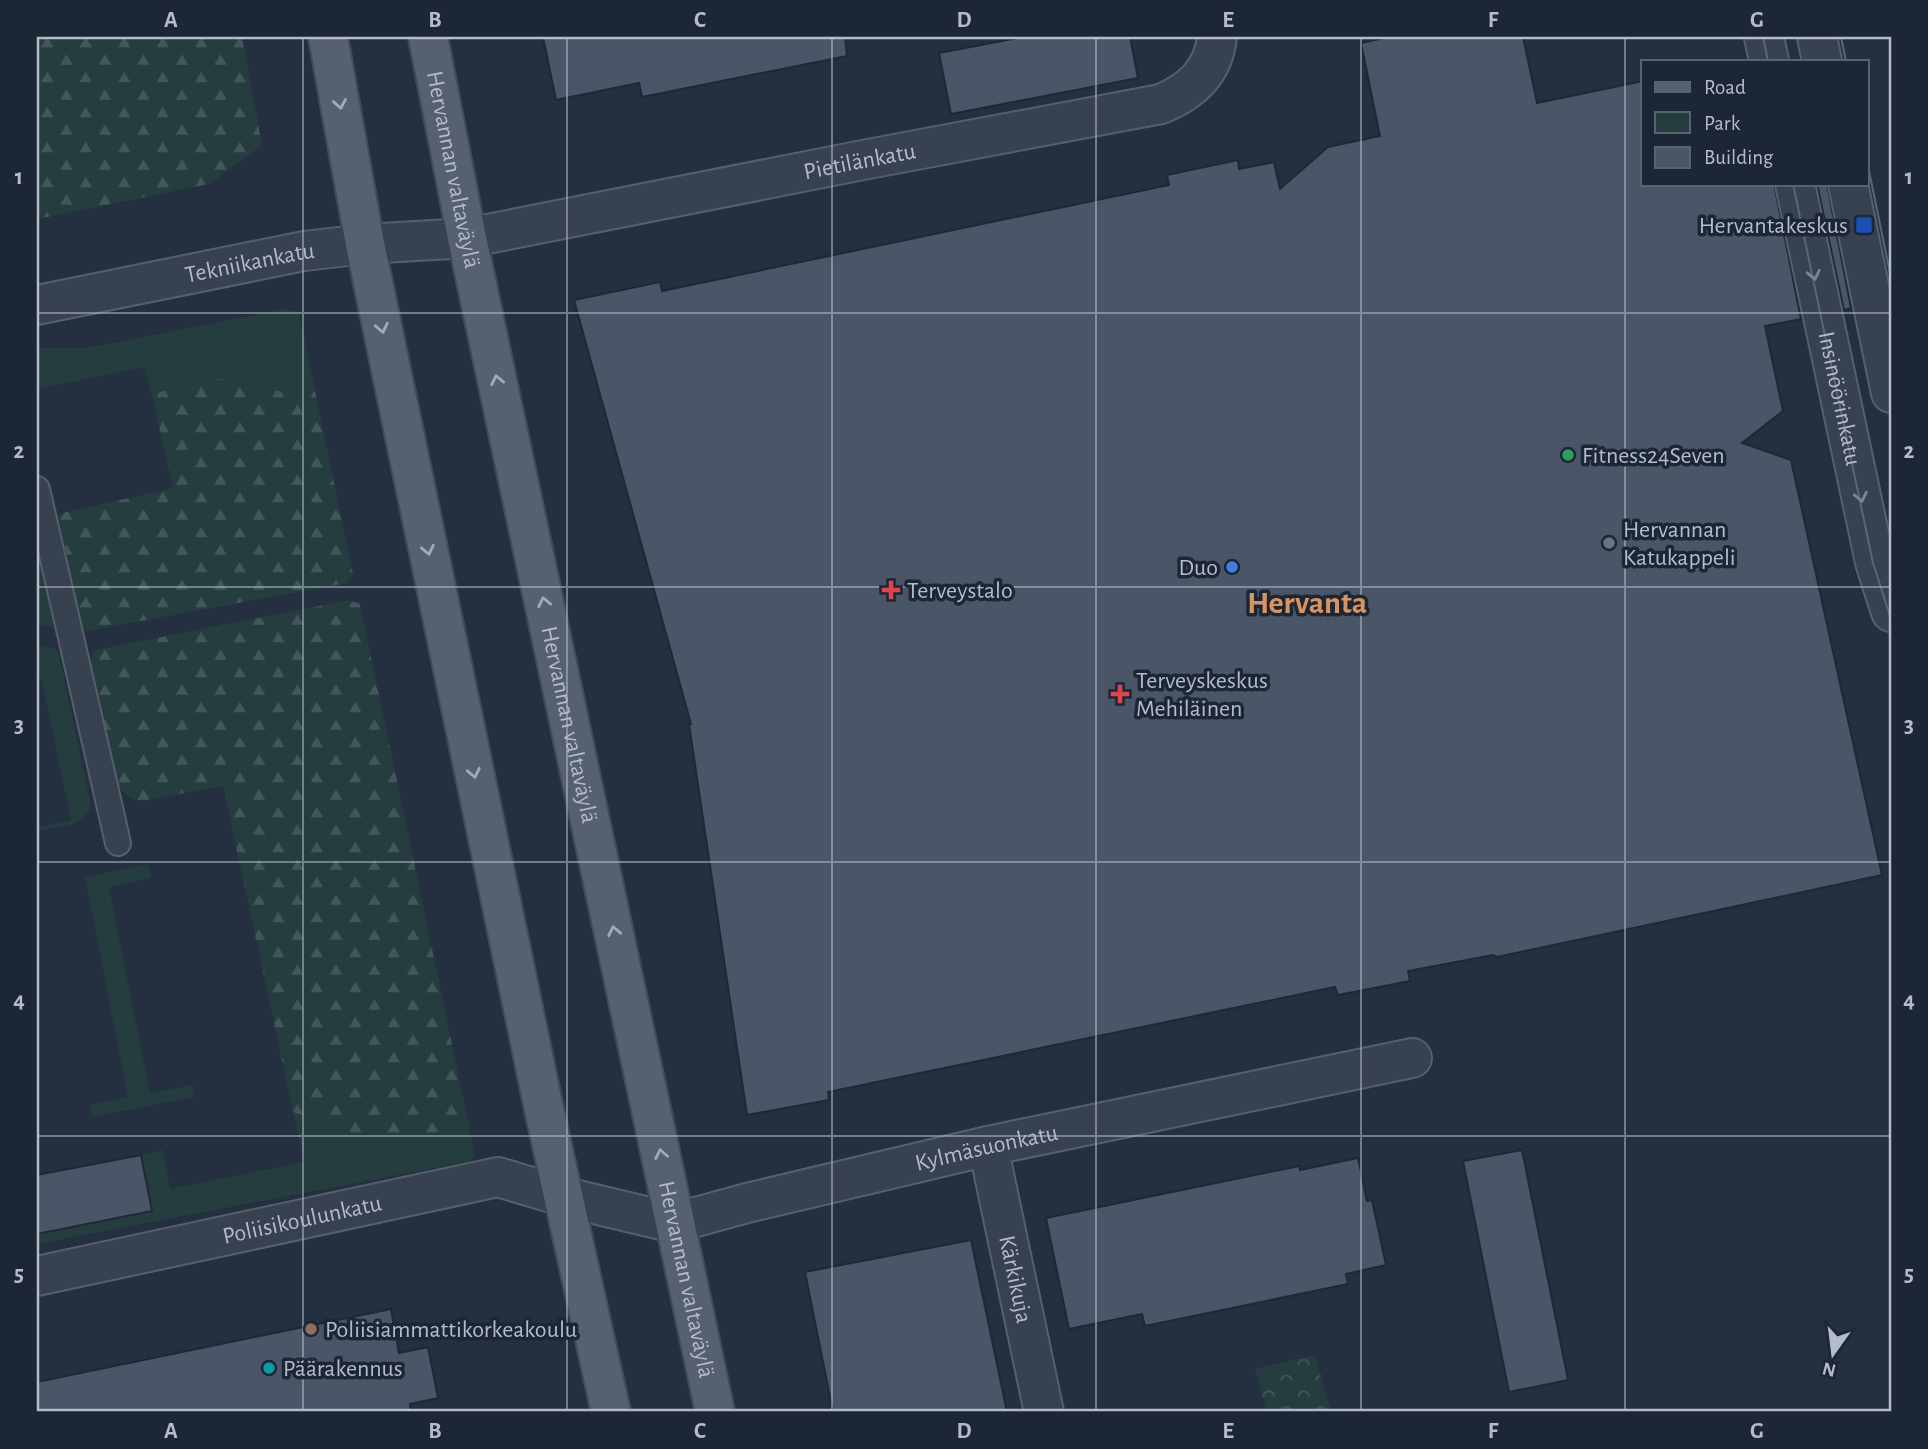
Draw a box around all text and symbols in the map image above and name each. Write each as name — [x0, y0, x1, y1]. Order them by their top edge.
text: A — [164, 9, 178, 32]
text: B — [428, 9, 442, 32]
text: C — [694, 9, 706, 32]
text: D — [956, 9, 972, 32]
text: E — [1222, 9, 1234, 32]
text: F — [1488, 9, 1499, 32]
text: G — [1750, 9, 1764, 32]
legend — [1641, 60, 1868, 186]
street label: Hervannan valtaväylä — [422, 69, 484, 271]
text: Road — [1704, 77, 1746, 98]
one-way arrow — [332, 98, 347, 110]
text: Park — [1704, 113, 1741, 134]
street label: Pietilänkatu — [802, 139, 918, 184]
text: Building — [1704, 147, 1774, 168]
text: 1 — [15, 166, 23, 189]
text: 1 — [1905, 166, 1913, 189]
place label: Hervantakeskus — [1699, 214, 1848, 238]
marker: Hervantakeskus — [1854, 215, 1874, 235]
street label: Tekniikankatu — [183, 239, 316, 288]
one-way arrow — [1806, 268, 1821, 280]
one-way arrow — [374, 322, 389, 334]
street label: Insinöörinkatu — [1813, 329, 1865, 468]
one-way arrow — [490, 374, 505, 386]
text: 2 — [14, 440, 25, 463]
text: 2 — [1904, 440, 1915, 463]
place label: Fitness24Seven — [1582, 444, 1725, 468]
marker: Fitness24Seven — [1560, 447, 1576, 463]
one-way arrow — [1853, 491, 1868, 503]
place label: Hervannan Katukappeli — [1623, 518, 1736, 570]
marker: Hervannan Katukappeli — [1601, 535, 1617, 551]
one-way arrow — [420, 544, 435, 556]
place label: Duo — [1178, 556, 1218, 580]
marker: Duo — [1224, 559, 1240, 575]
place label: Terveystalo — [907, 579, 1013, 603]
marker: Terveystalo — [881, 580, 901, 600]
district label: Hervanta — [1247, 587, 1367, 619]
one-way arrow — [538, 596, 553, 608]
street label: Hervannan valtaväylä — [536, 624, 601, 825]
place label: Terveyskeskus Mehiläinen — [1136, 669, 1268, 721]
marker: Terveyskeskus Mehiläinen — [1110, 684, 1130, 704]
text: 3 — [14, 714, 24, 737]
text: 3 — [1904, 714, 1914, 737]
one-way arrow — [466, 767, 481, 779]
one-way arrow — [608, 925, 622, 937]
text: 4 — [13, 989, 25, 1012]
text: 4 — [1903, 989, 1915, 1012]
street label: Kylmäsuonkatu — [913, 1121, 1060, 1176]
one-way arrow — [654, 1148, 669, 1159]
street label: Hervannan valtaväylä — [654, 1179, 718, 1380]
street label: Poliisikoulunkatu — [220, 1191, 384, 1249]
street label: Kärkikuja — [994, 1233, 1036, 1325]
text: 5 — [14, 1263, 24, 1286]
text: 5 — [1904, 1263, 1914, 1286]
place label: Poliisiammattikorkeakoulu — [325, 1318, 577, 1342]
north arrow — [1798, 1320, 1868, 1390]
marker: Poliisiammattikorkeakoulu — [303, 1321, 319, 1337]
place label: Päärakennus — [283, 1357, 403, 1381]
text: N — [1821, 1358, 1838, 1380]
marker: Päärakennus — [261, 1360, 277, 1376]
text: A — [164, 1420, 178, 1443]
text: B — [428, 1420, 442, 1443]
text: C — [694, 1420, 706, 1443]
text: D — [956, 1420, 972, 1443]
text: E — [1222, 1420, 1234, 1443]
text: F — [1488, 1420, 1499, 1443]
text: G — [1750, 1420, 1764, 1443]

